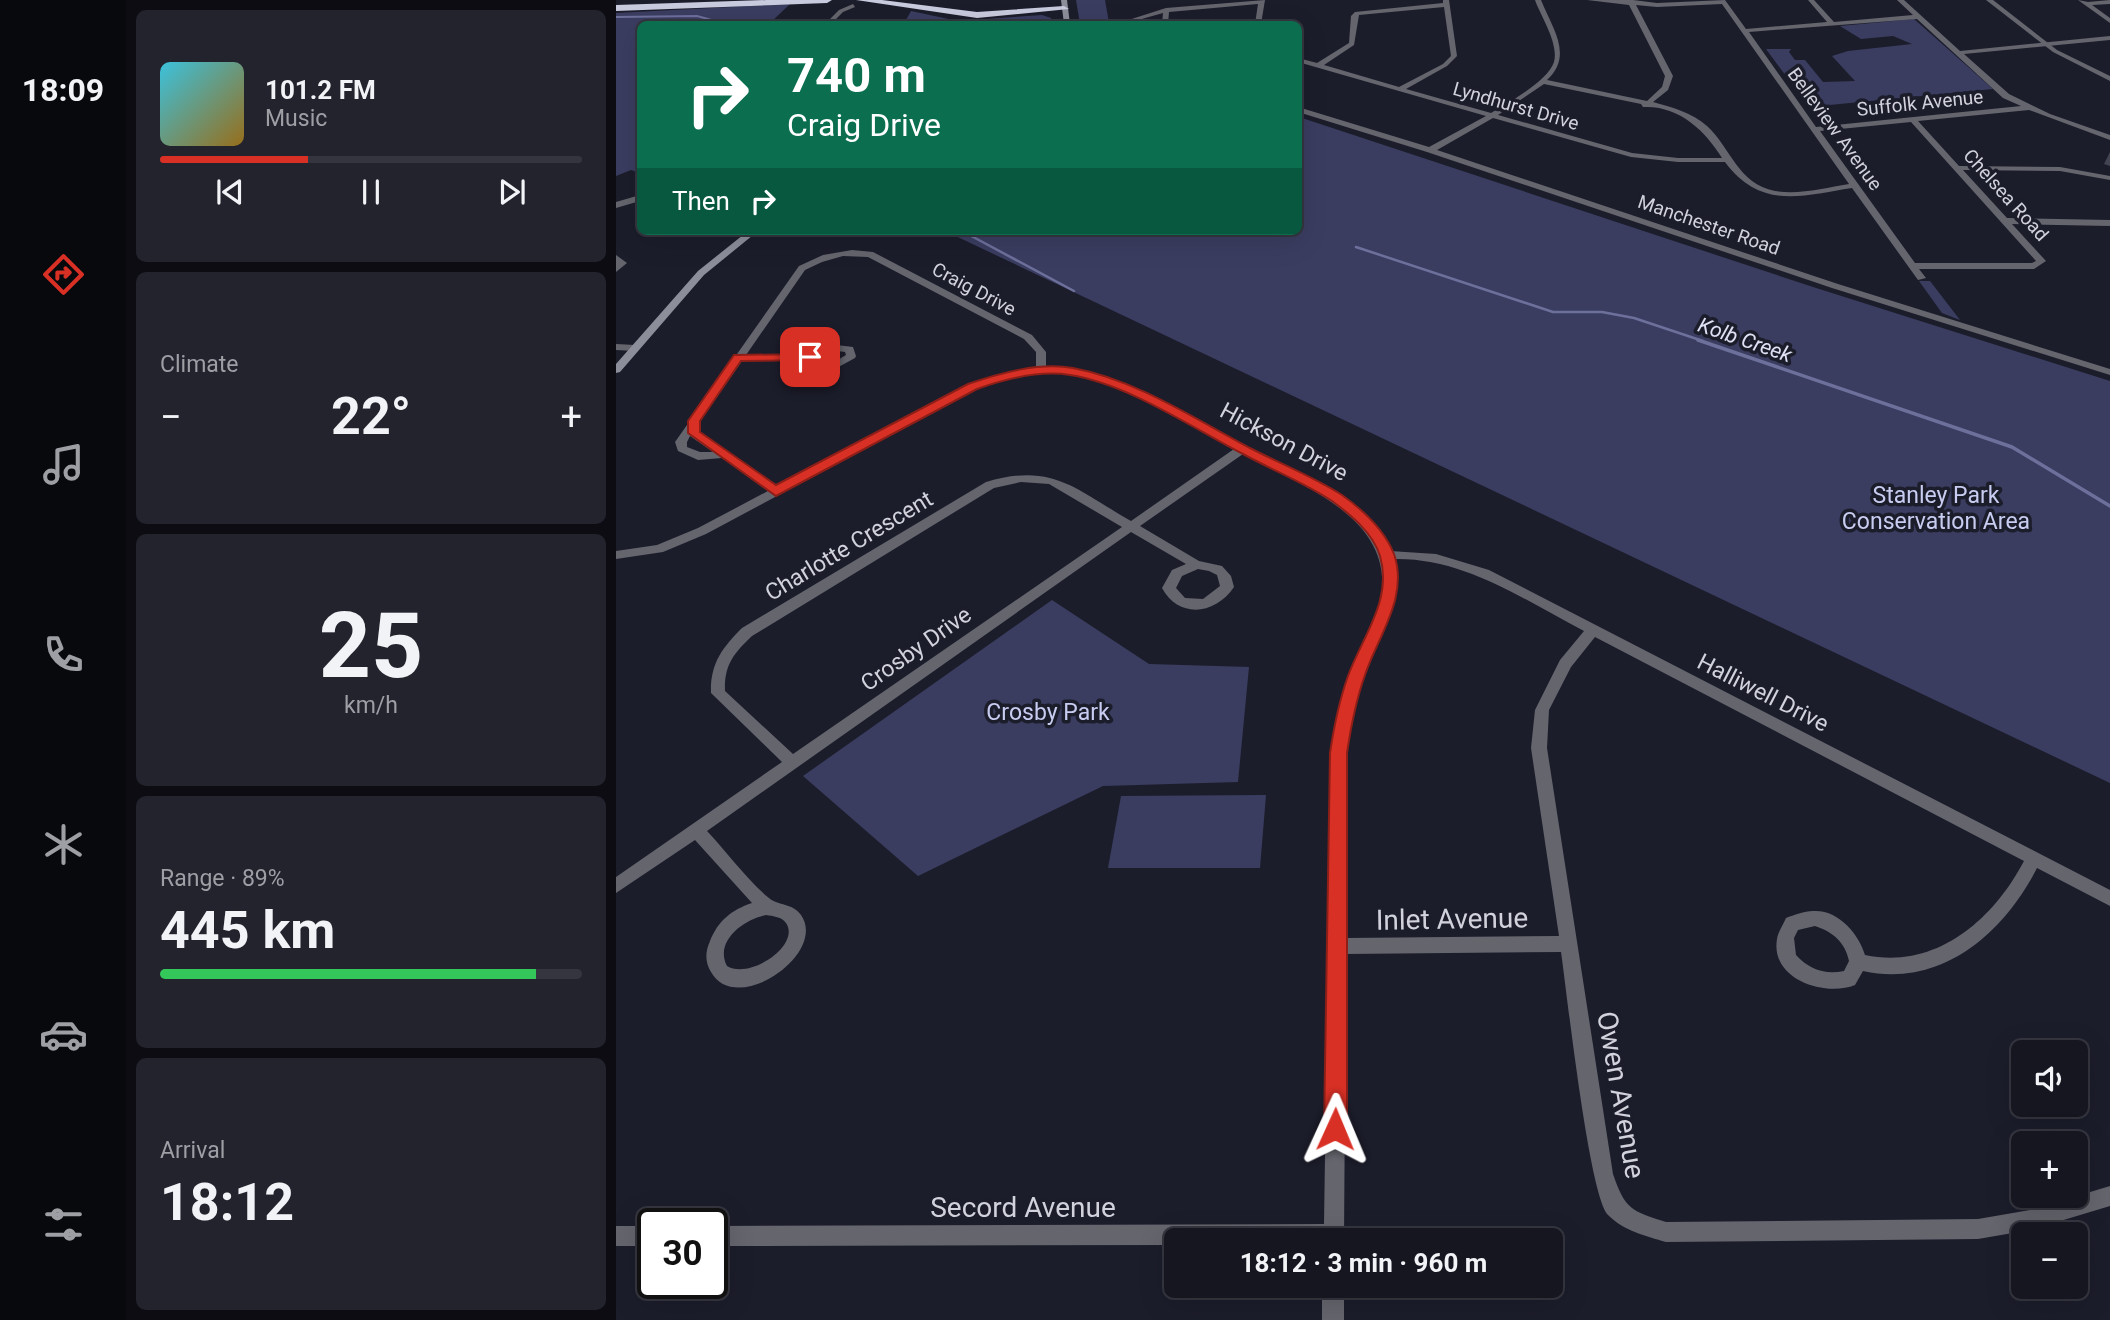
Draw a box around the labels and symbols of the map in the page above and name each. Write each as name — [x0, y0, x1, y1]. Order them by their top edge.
street label: Belleview Avenue — [1783, 63, 1887, 195]
street label: Lyndhurst Drive — [1450, 77, 1582, 135]
street label: Suffolk Avenue — [1856, 85, 1984, 121]
street label: Chelsea Road — [1959, 144, 2053, 246]
street label: Manchester Road — [1635, 190, 1783, 260]
street label: Craig Drive — [928, 257, 1020, 321]
water label: Kolb Creek — [1695, 313, 1796, 367]
pin — [780, 327, 840, 387]
street label: Hickson Drive — [1216, 397, 1352, 487]
park label: Stanley Park Conservation Area — [1842, 482, 2030, 535]
street label: Charlotte Crescent — [760, 485, 938, 607]
street label: Crosby Drive — [856, 601, 976, 697]
street label: Halliwell Drive — [1693, 648, 1833, 738]
park label: Crosby Park — [986, 699, 1110, 726]
street label: Inlet Avenue — [1376, 901, 1528, 937]
street label: Owen Avenue — [1590, 1009, 1652, 1181]
position arrow — [1298, 1092, 1372, 1166]
street label: Secord Avenue — [930, 1191, 1116, 1224]
speed limit sign: 30 — [637, 1208, 728, 1299]

